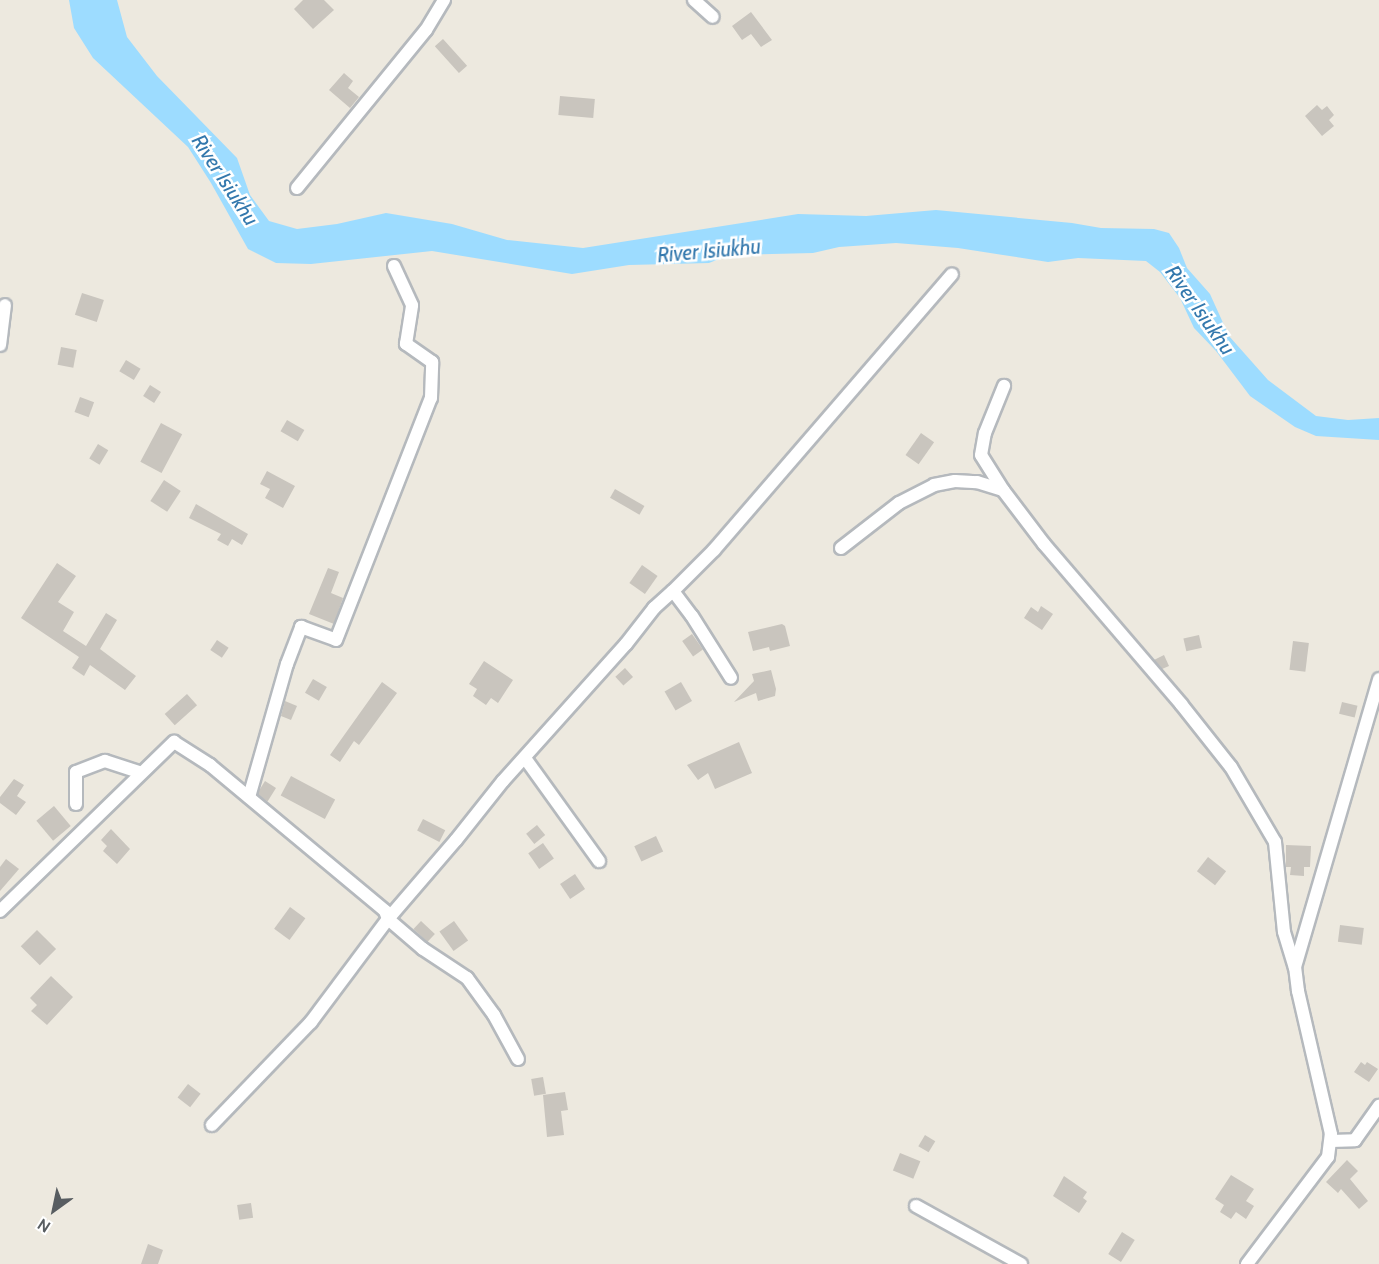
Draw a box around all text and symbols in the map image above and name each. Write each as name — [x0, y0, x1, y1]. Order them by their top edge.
water label: River Isiukhu — [186, 130, 264, 230]
water label: River Isiukhu — [656, 234, 762, 268]
water label: River Isiukhu — [1160, 260, 1240, 360]
north arrow — [24, 1180, 84, 1240]
text: N — [34, 1214, 54, 1237]

